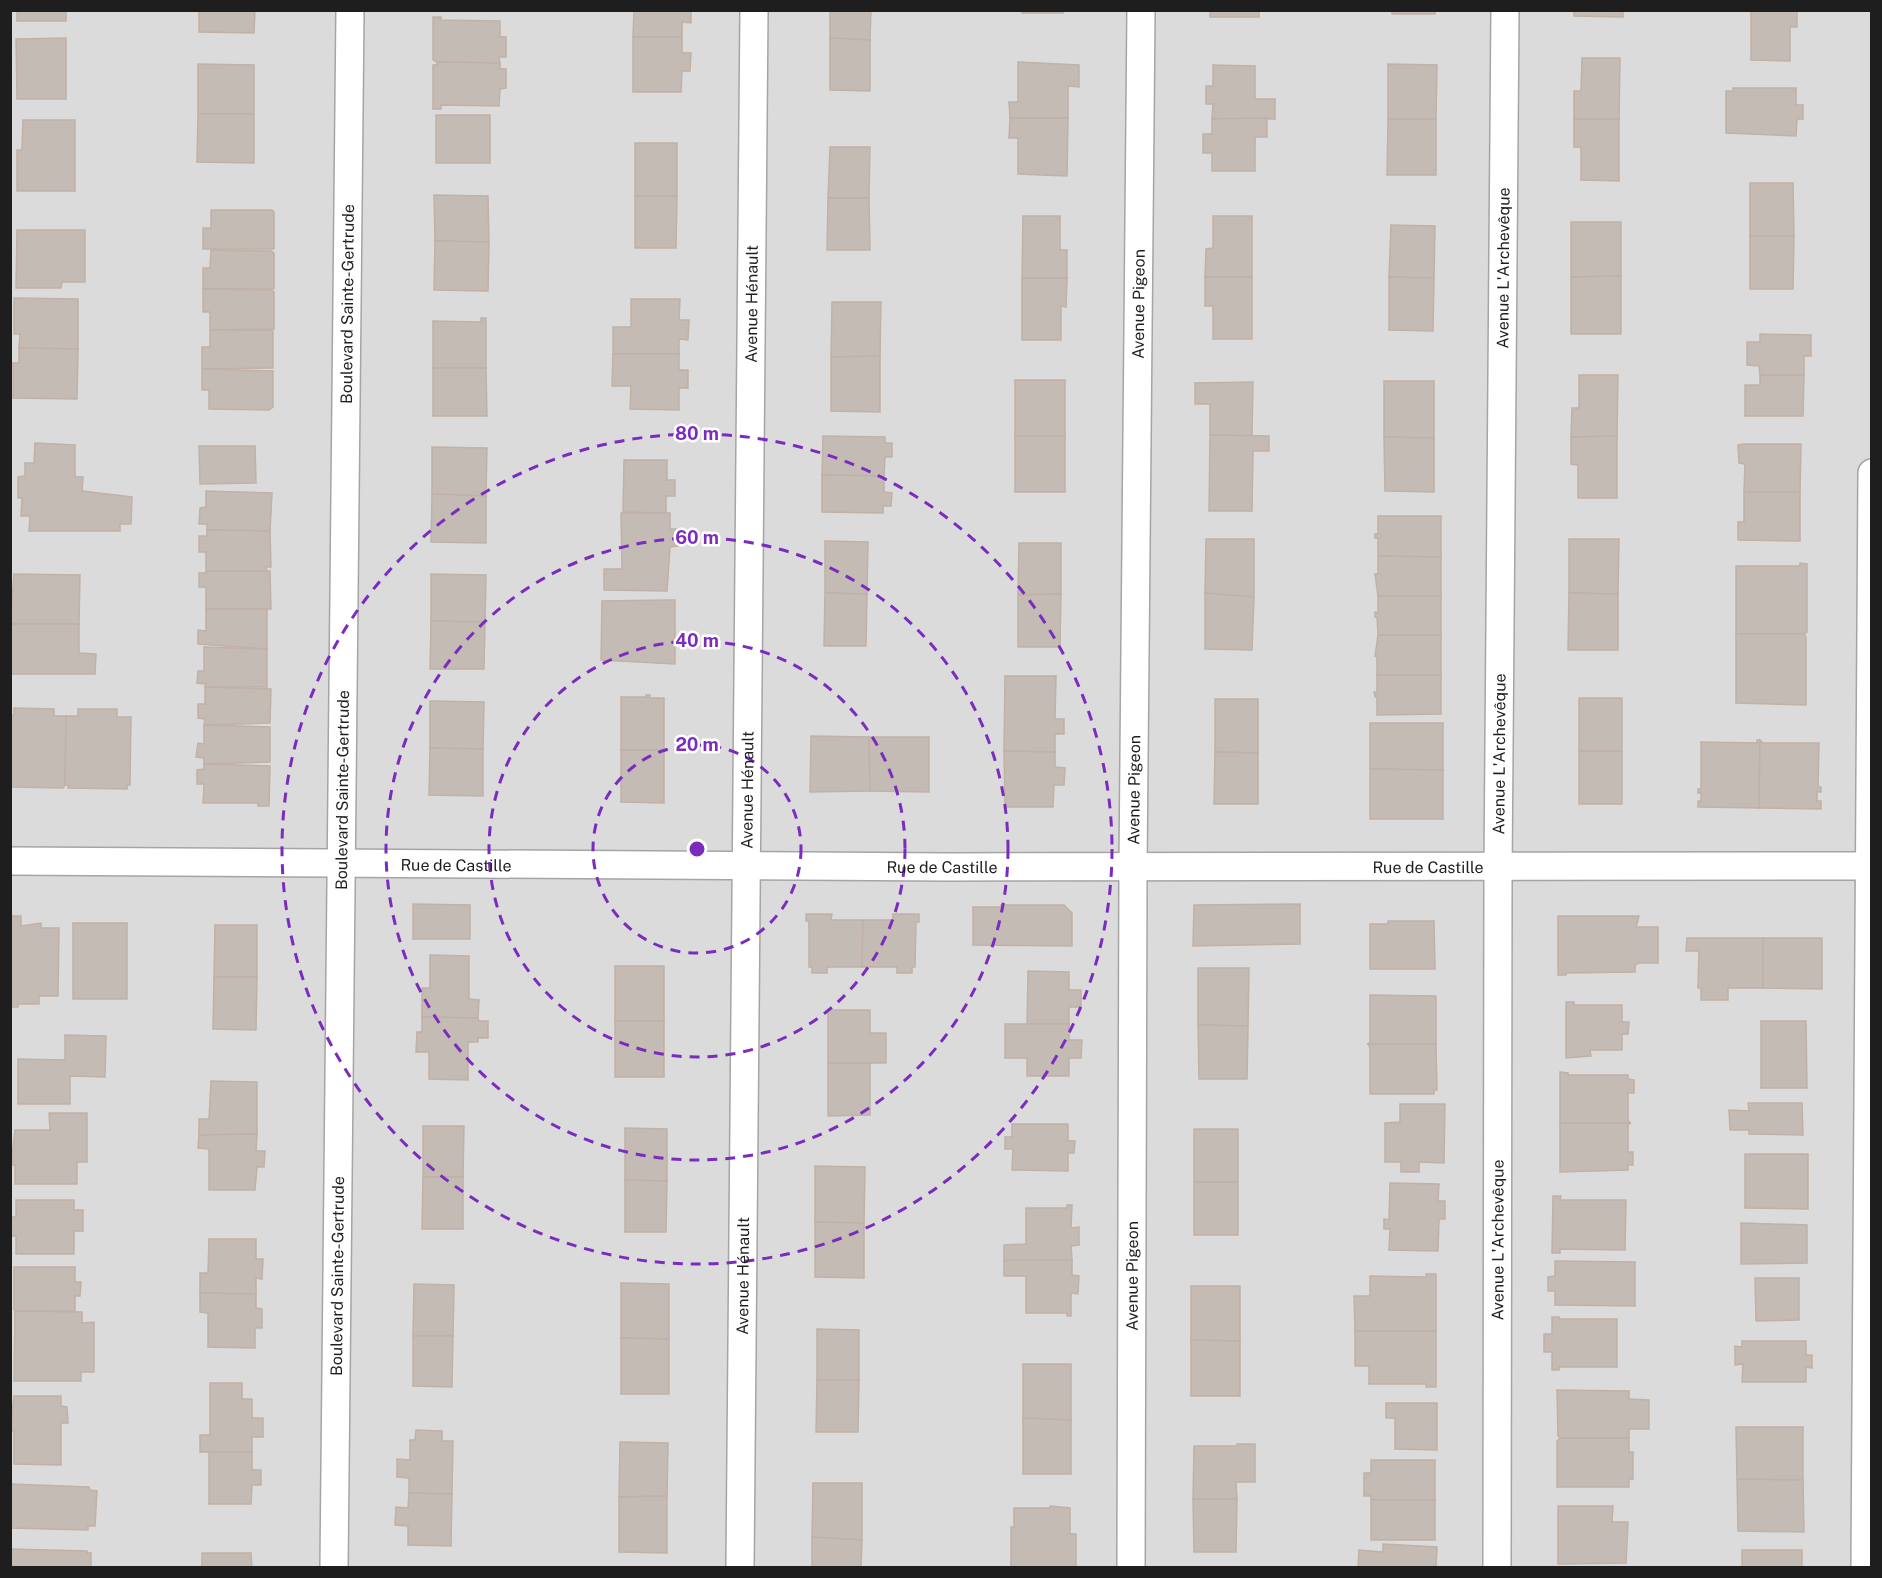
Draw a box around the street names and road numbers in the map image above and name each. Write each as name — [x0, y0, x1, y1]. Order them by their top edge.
street label: Avenue L'Archevêque — [1493, 187, 1514, 349]
street label: Boulevard Sainte-Gertrude — [337, 204, 358, 404]
street label: Avenue Hénault — [742, 245, 762, 363]
street label: Avenue Pigeon — [1129, 249, 1149, 359]
street label: Avenue L'Archevêque — [1489, 673, 1510, 835]
street label: Boulevard Sainte-Gertrude — [332, 690, 353, 890]
street label: Avenue Hénault — [737, 731, 758, 849]
street label: Avenue Pigeon — [1124, 735, 1144, 845]
street label: Rue de Castille — [400, 856, 512, 875]
street label: Rue de Castille — [886, 858, 998, 877]
street label: Rue de Castille — [1372, 858, 1484, 877]
street label: Avenue L'Archevêque — [1488, 1159, 1508, 1321]
street label: Boulevard Sainte-Gertrude — [327, 1176, 348, 1376]
street label: Avenue Hénault — [733, 1217, 753, 1335]
street label: Avenue Pigeon — [1123, 1221, 1142, 1331]

